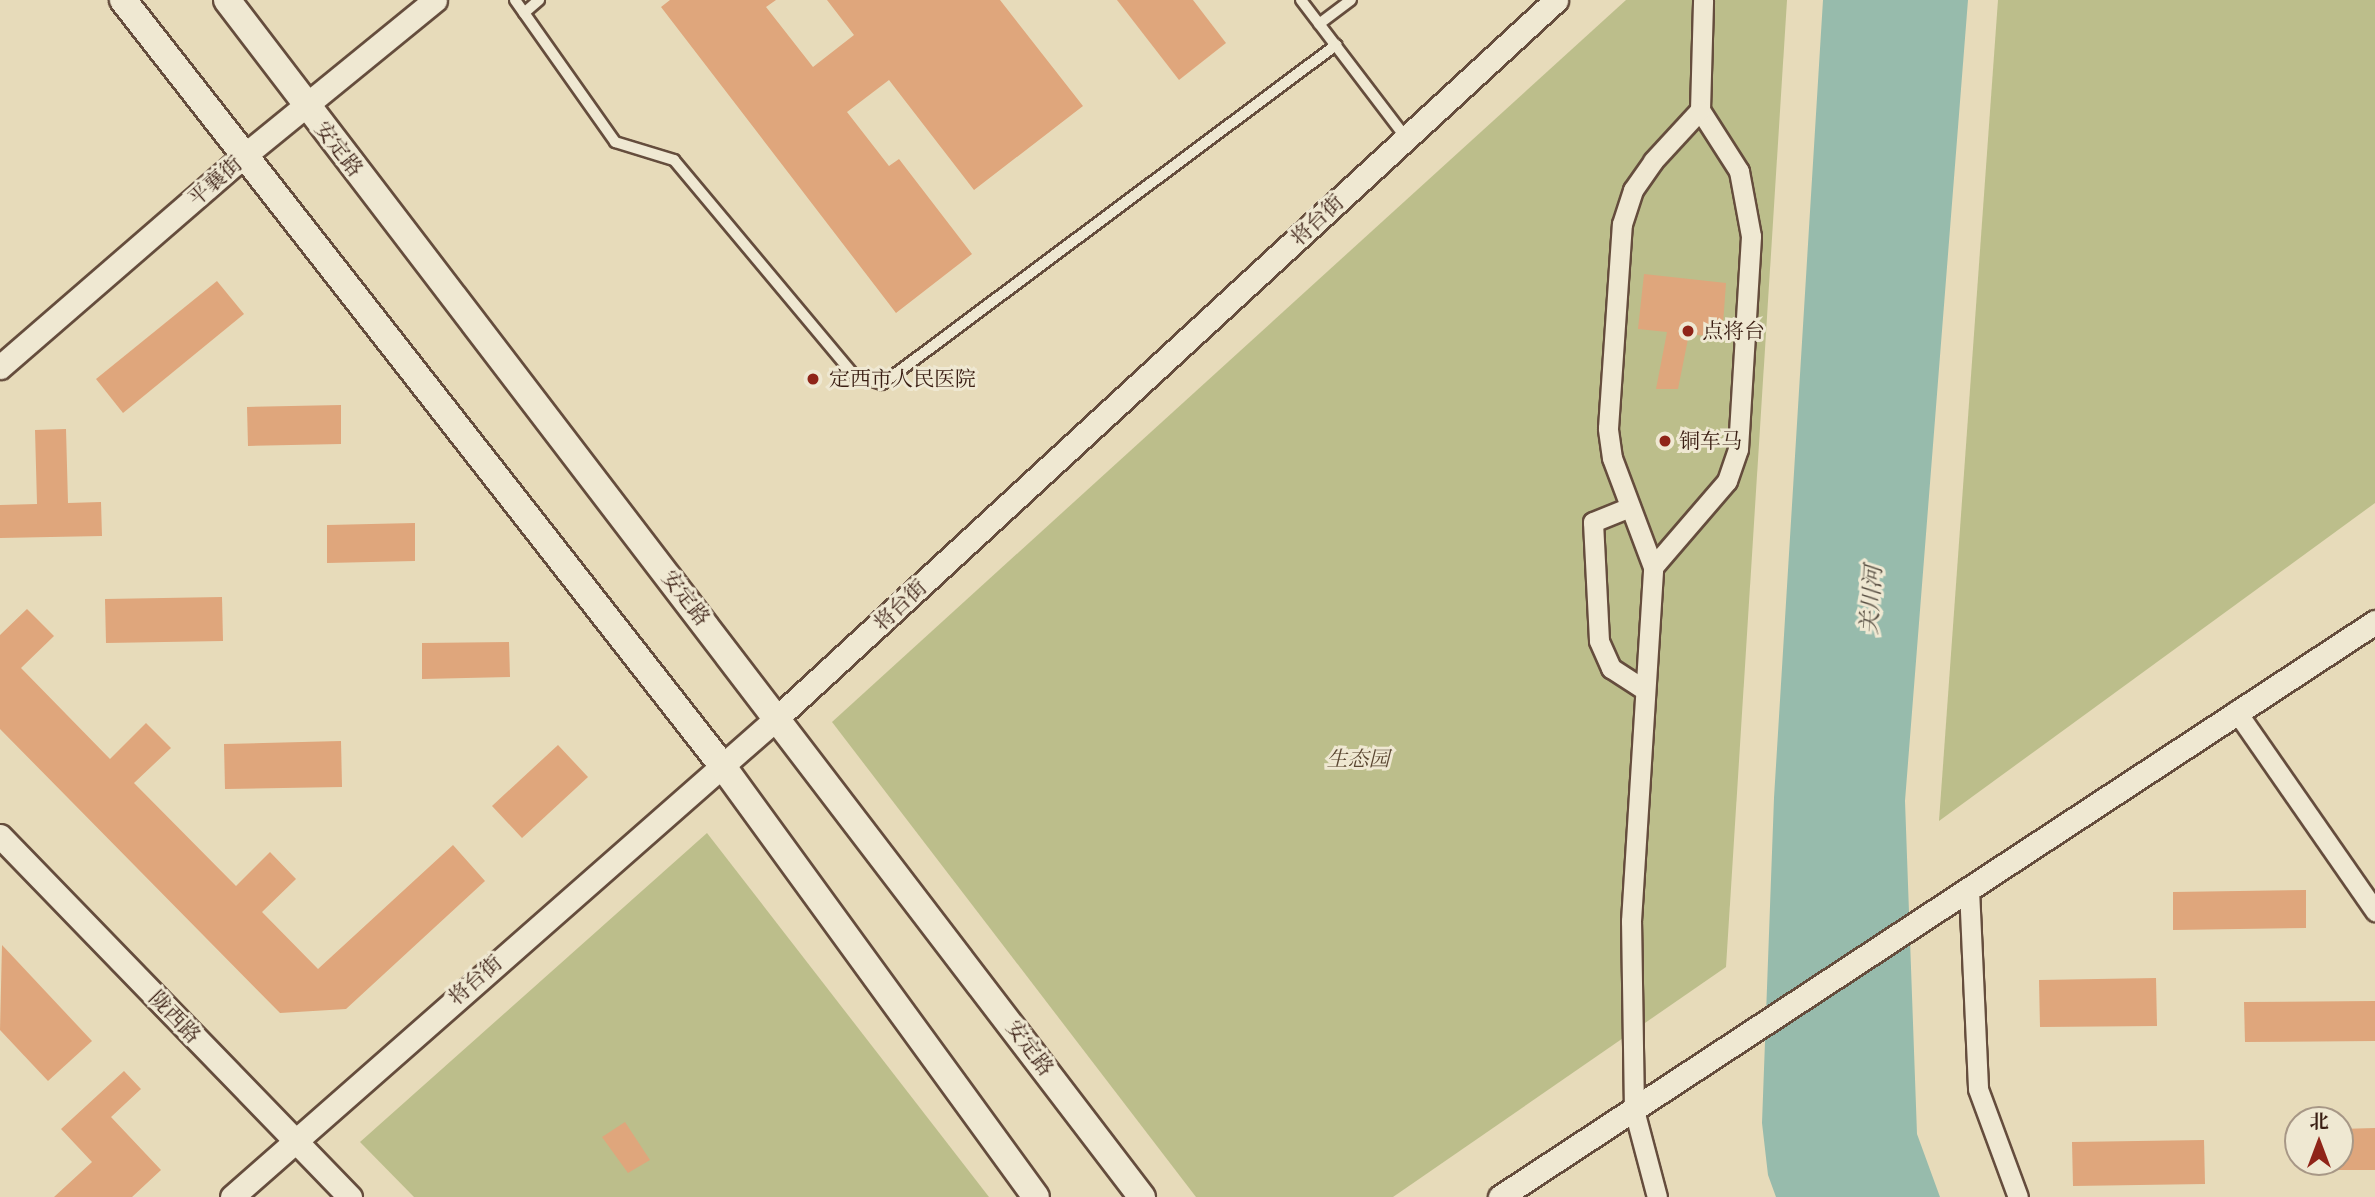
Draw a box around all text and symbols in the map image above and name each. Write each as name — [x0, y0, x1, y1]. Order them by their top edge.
street label: 安定路 — [310, 116, 368, 182]
street label: 平襄街 — [183, 151, 247, 211]
street label: 将台街 — [1285, 189, 1349, 251]
place label: 点将台 — [1702, 318, 1765, 344]
marker: 点将台 — [1680, 323, 1696, 339]
place label: 定西市人民医院 — [829, 366, 976, 392]
marker: 定西市人民医院 — [803, 369, 823, 389]
place label: 铜车马 — [1679, 428, 1742, 454]
marker: 铜车马 — [1657, 433, 1673, 449]
street label: 安定路 — [657, 565, 715, 631]
water label: 关川河 — [1856, 565, 1888, 635]
street label: 将台街 — [868, 574, 932, 636]
park label: 生态园 — [1327, 746, 1389, 772]
street label: 将台街 — [443, 950, 507, 1010]
street label: 陇西路 — [144, 986, 206, 1048]
street label: 安定路 — [1001, 1015, 1059, 1081]
north arrow — [2284, 1106, 2354, 1176]
text: 北 — [2309, 1111, 2329, 1133]

